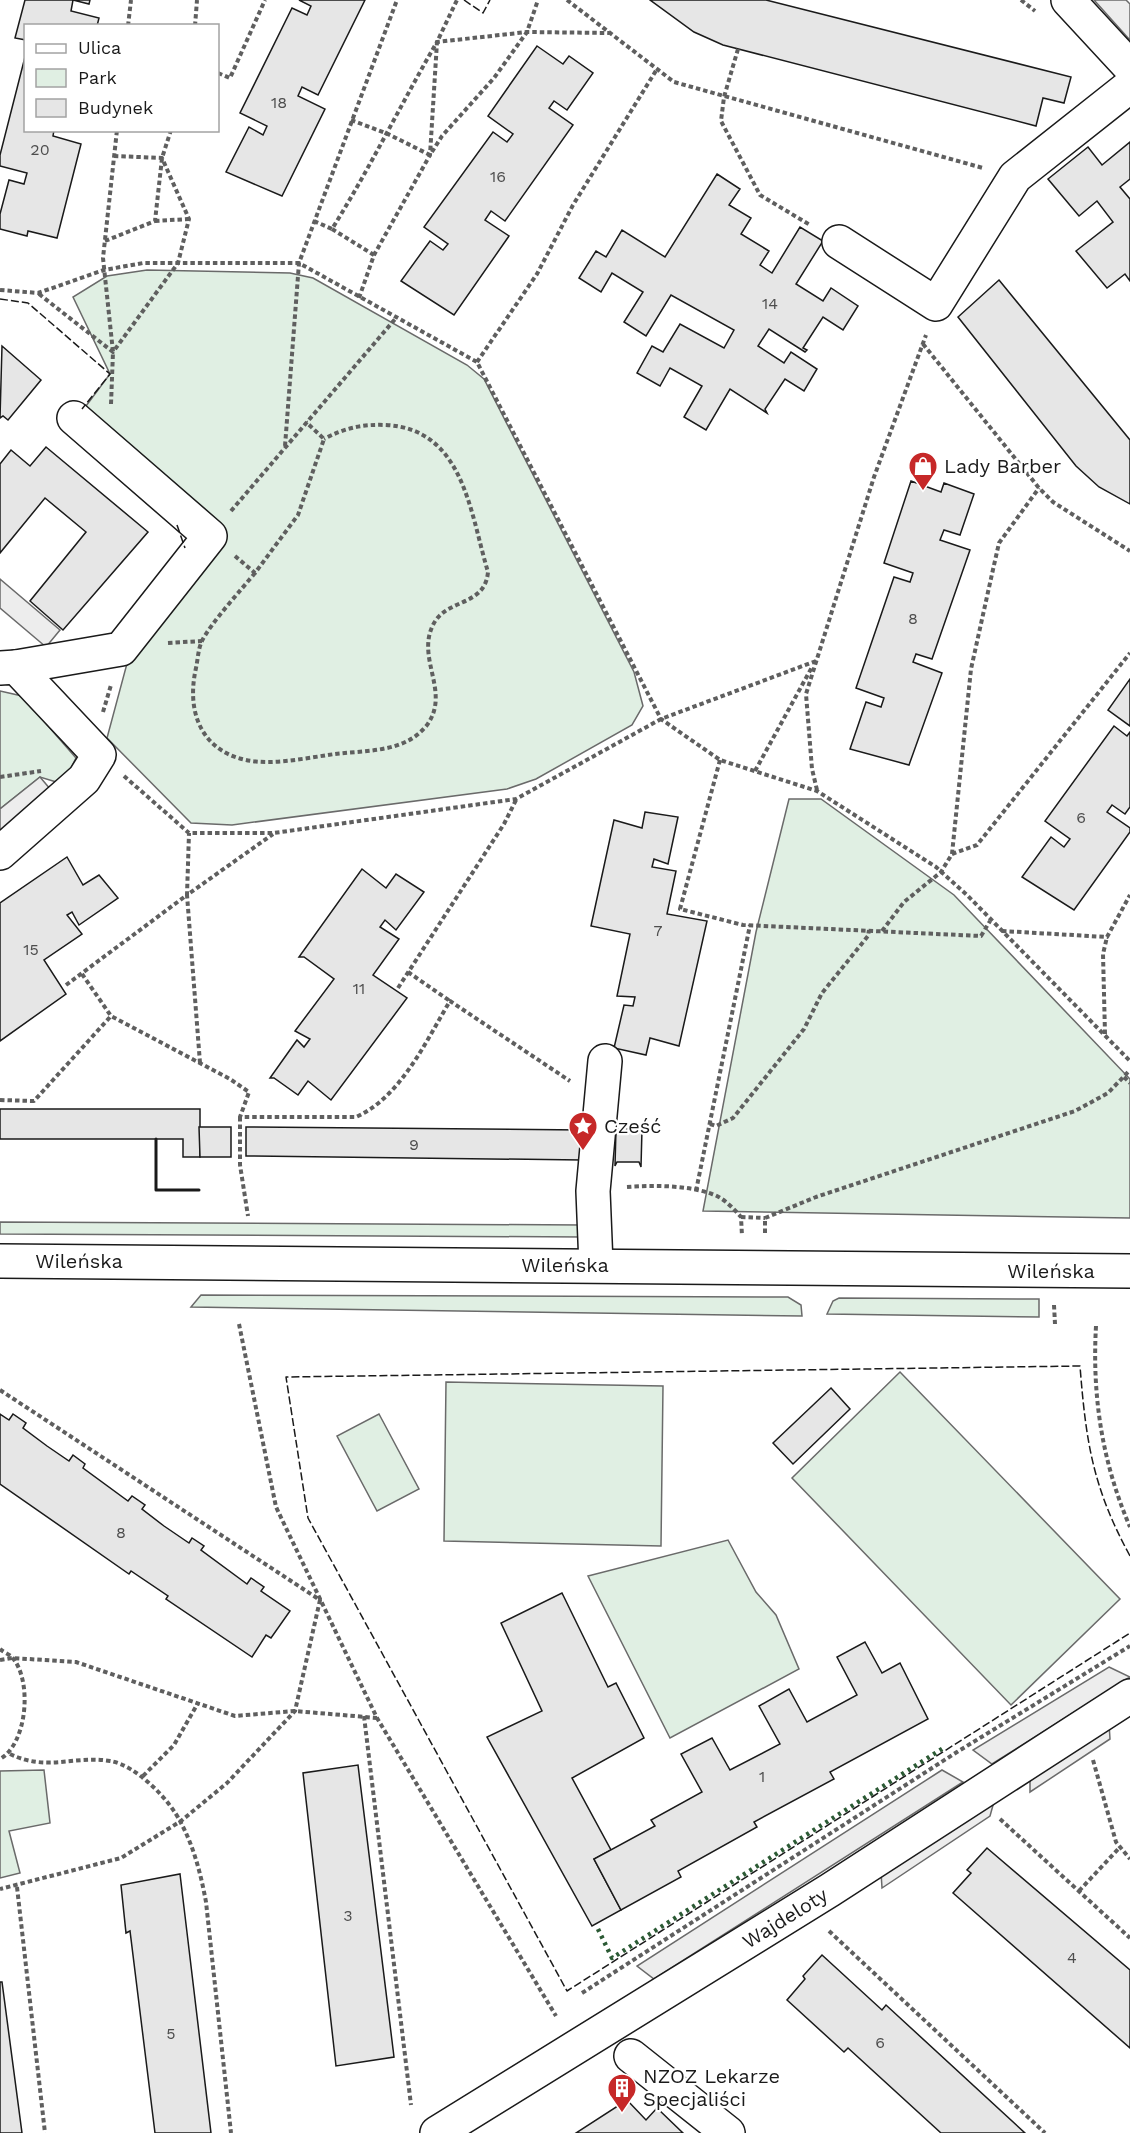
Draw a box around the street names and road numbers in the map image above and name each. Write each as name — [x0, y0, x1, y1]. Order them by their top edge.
street label: Wileńska — [35, 1249, 123, 1273]
street label: Wileńska — [521, 1253, 609, 1277]
street label: Wileńska — [1007, 1259, 1095, 1283]
street label: Wajdeloty — [738, 1882, 833, 1954]

